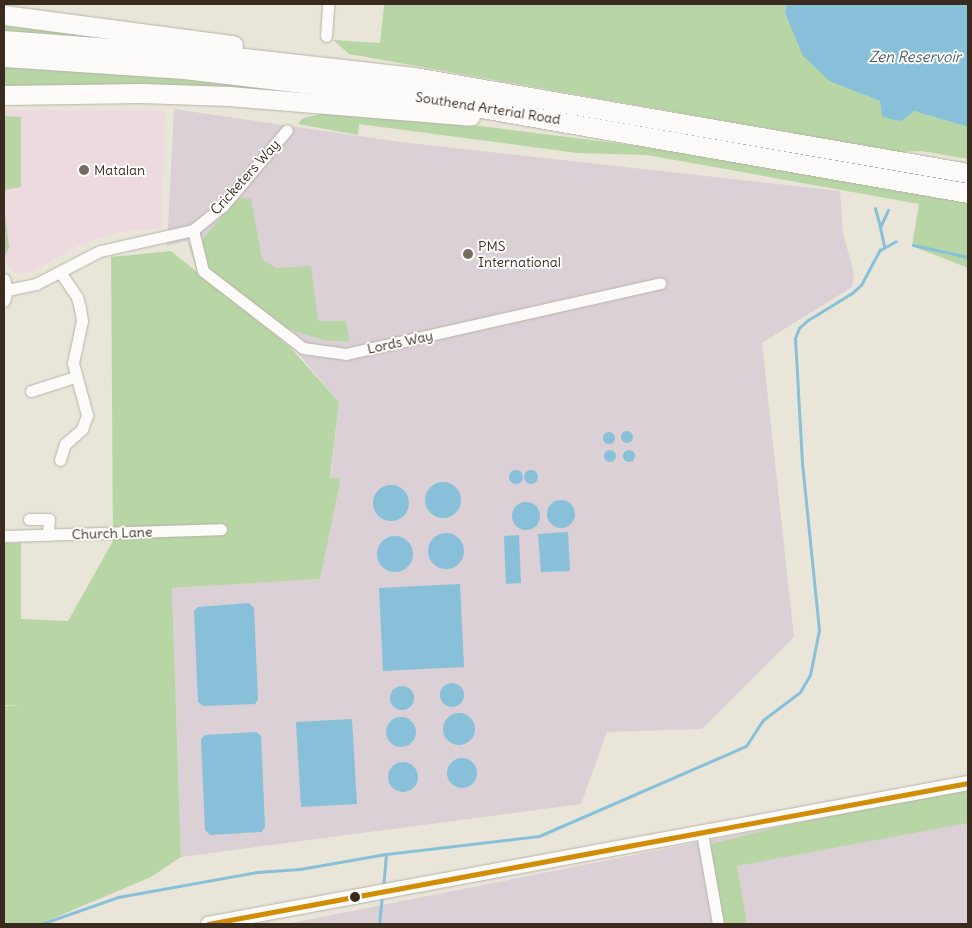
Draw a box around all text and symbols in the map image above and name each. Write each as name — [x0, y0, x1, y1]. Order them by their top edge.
water label: Zen Reservoir — [869, 48, 961, 66]
street label: Southend Arterial Road — [414, 88, 562, 128]
street label: Cricketers Way — [207, 136, 283, 218]
place label: Matalan — [94, 162, 145, 178]
marker: Matalan — [78, 164, 90, 176]
place label: PMS International — [478, 238, 561, 270]
marker: PMS International — [462, 248, 474, 260]
street label: Lords Way — [366, 327, 434, 357]
street label: Church Lane — [71, 523, 153, 543]
unlabelled marker — [350, 892, 360, 902]

